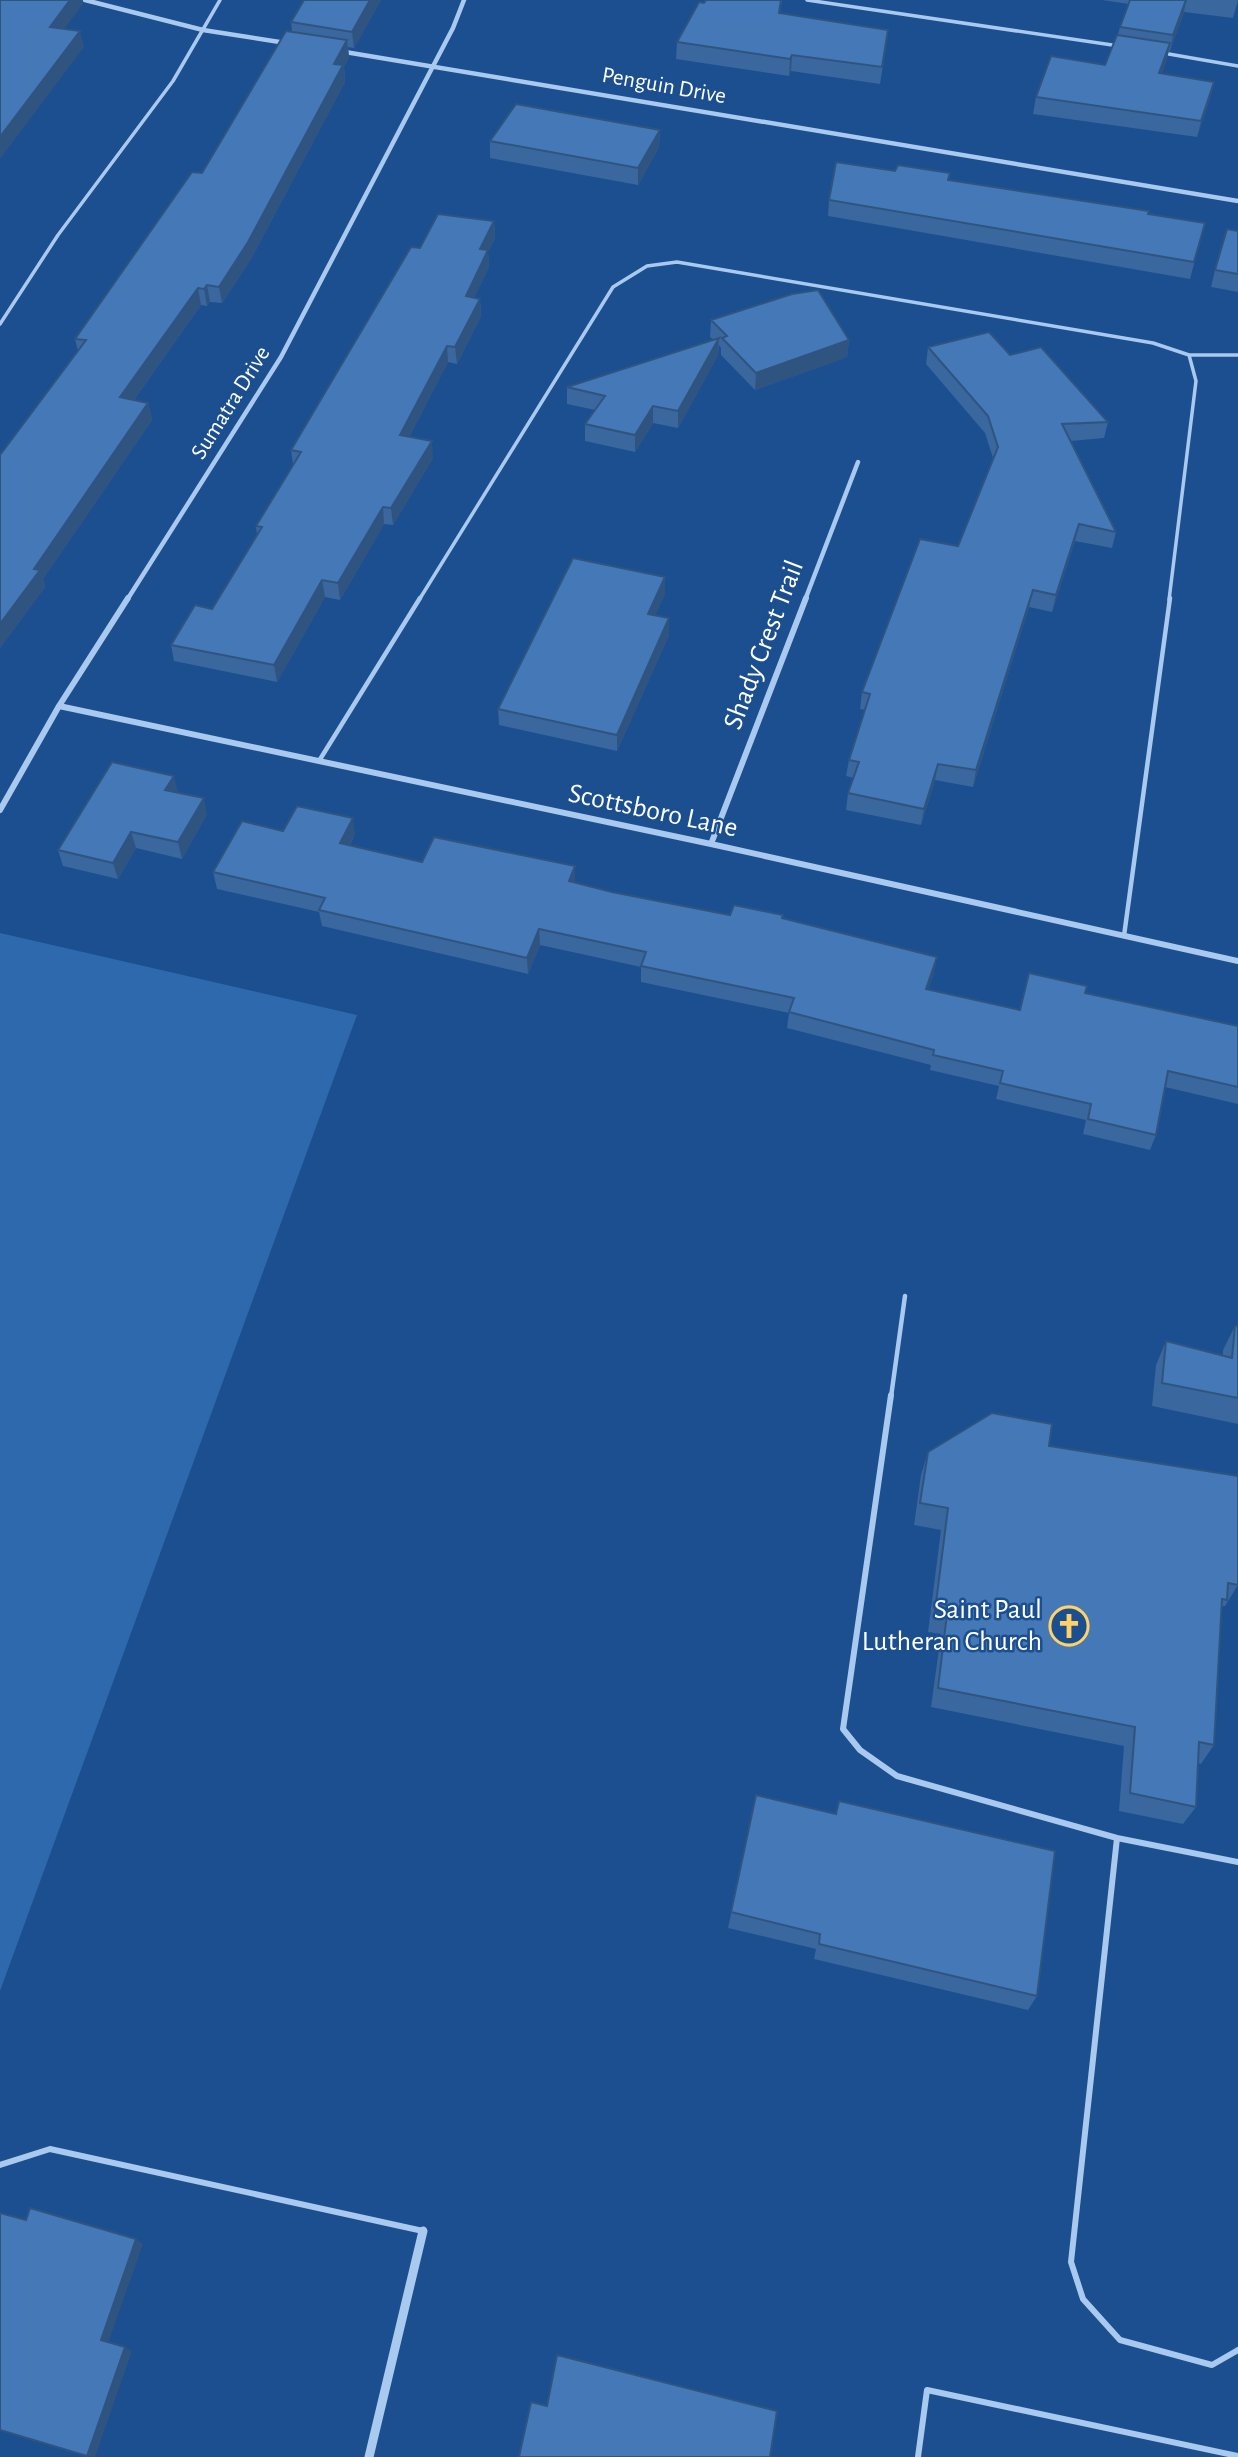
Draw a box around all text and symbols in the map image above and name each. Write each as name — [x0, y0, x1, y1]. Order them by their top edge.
street label: Penguin Drive — [600, 64, 728, 108]
street label: Sumatra Drive — [187, 343, 275, 463]
street label: Shady Crest Trail — [719, 557, 809, 733]
street label: Scottsboro Lane — [566, 779, 740, 843]
place label: Saint Paul Lutheran Church — [862, 1596, 1042, 1656]
church icon: Saint Paul Lutheran Church — [1048, 1605, 1090, 1647]

